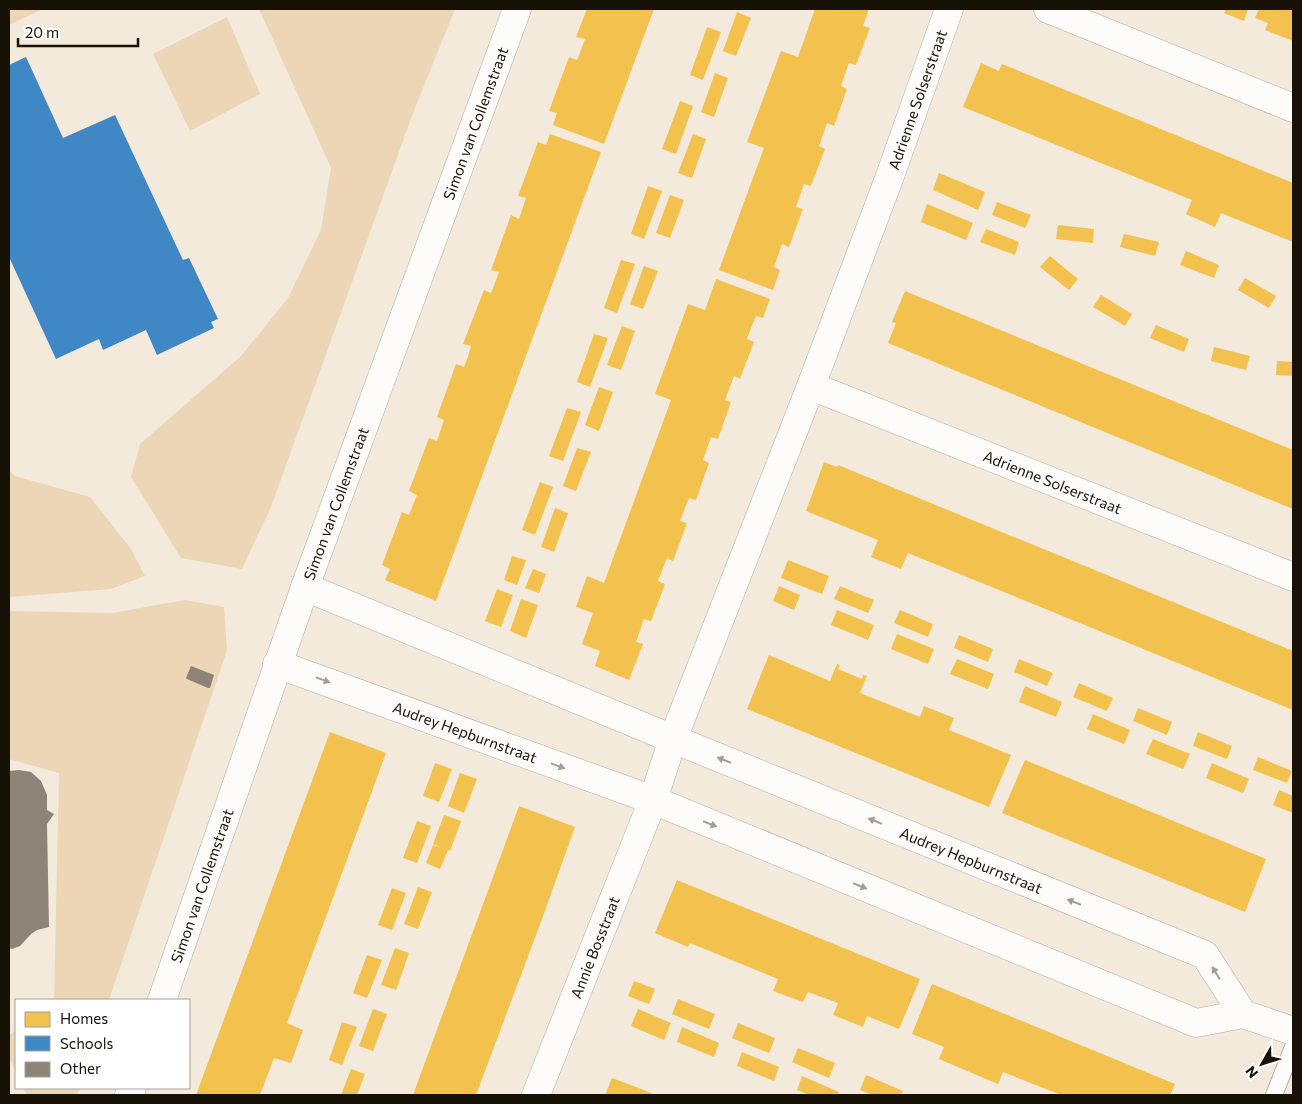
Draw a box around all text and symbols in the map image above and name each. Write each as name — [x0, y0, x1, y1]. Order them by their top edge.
scale bar — [18, 15, 138, 47]
text: 20 m — [25, 23, 59, 41]
street label: Adrienne Solserstraat — [884, 27, 950, 172]
street label: Simon van Collemstraat — [439, 44, 511, 202]
street label: Simon van Collemstraat — [299, 425, 372, 582]
street label: Adrienne Solserstraat — [981, 446, 1124, 517]
one-way arrow — [316, 677, 331, 684]
street label: Audrey Hepburnstraat — [391, 698, 540, 766]
one-way arrow — [716, 756, 731, 764]
one-way arrow — [551, 762, 566, 770]
street label: Simon van Collemstraat — [167, 806, 237, 965]
one-way arrow — [868, 817, 882, 825]
one-way arrow — [703, 820, 718, 828]
street label: Audrey Hepburnstraat — [897, 823, 1045, 897]
one-way arrow — [853, 882, 867, 890]
street label: Annie Bosstraat — [566, 894, 623, 1001]
one-way arrow — [1066, 898, 1081, 906]
one-way arrow — [1212, 967, 1221, 980]
legend — [15, 999, 190, 1089]
text: Homes — [60, 1009, 108, 1027]
text: Schools — [60, 1034, 114, 1052]
north arrow — [1237, 1039, 1287, 1089]
text: Other — [60, 1059, 101, 1077]
text: N — [1242, 1063, 1261, 1082]

